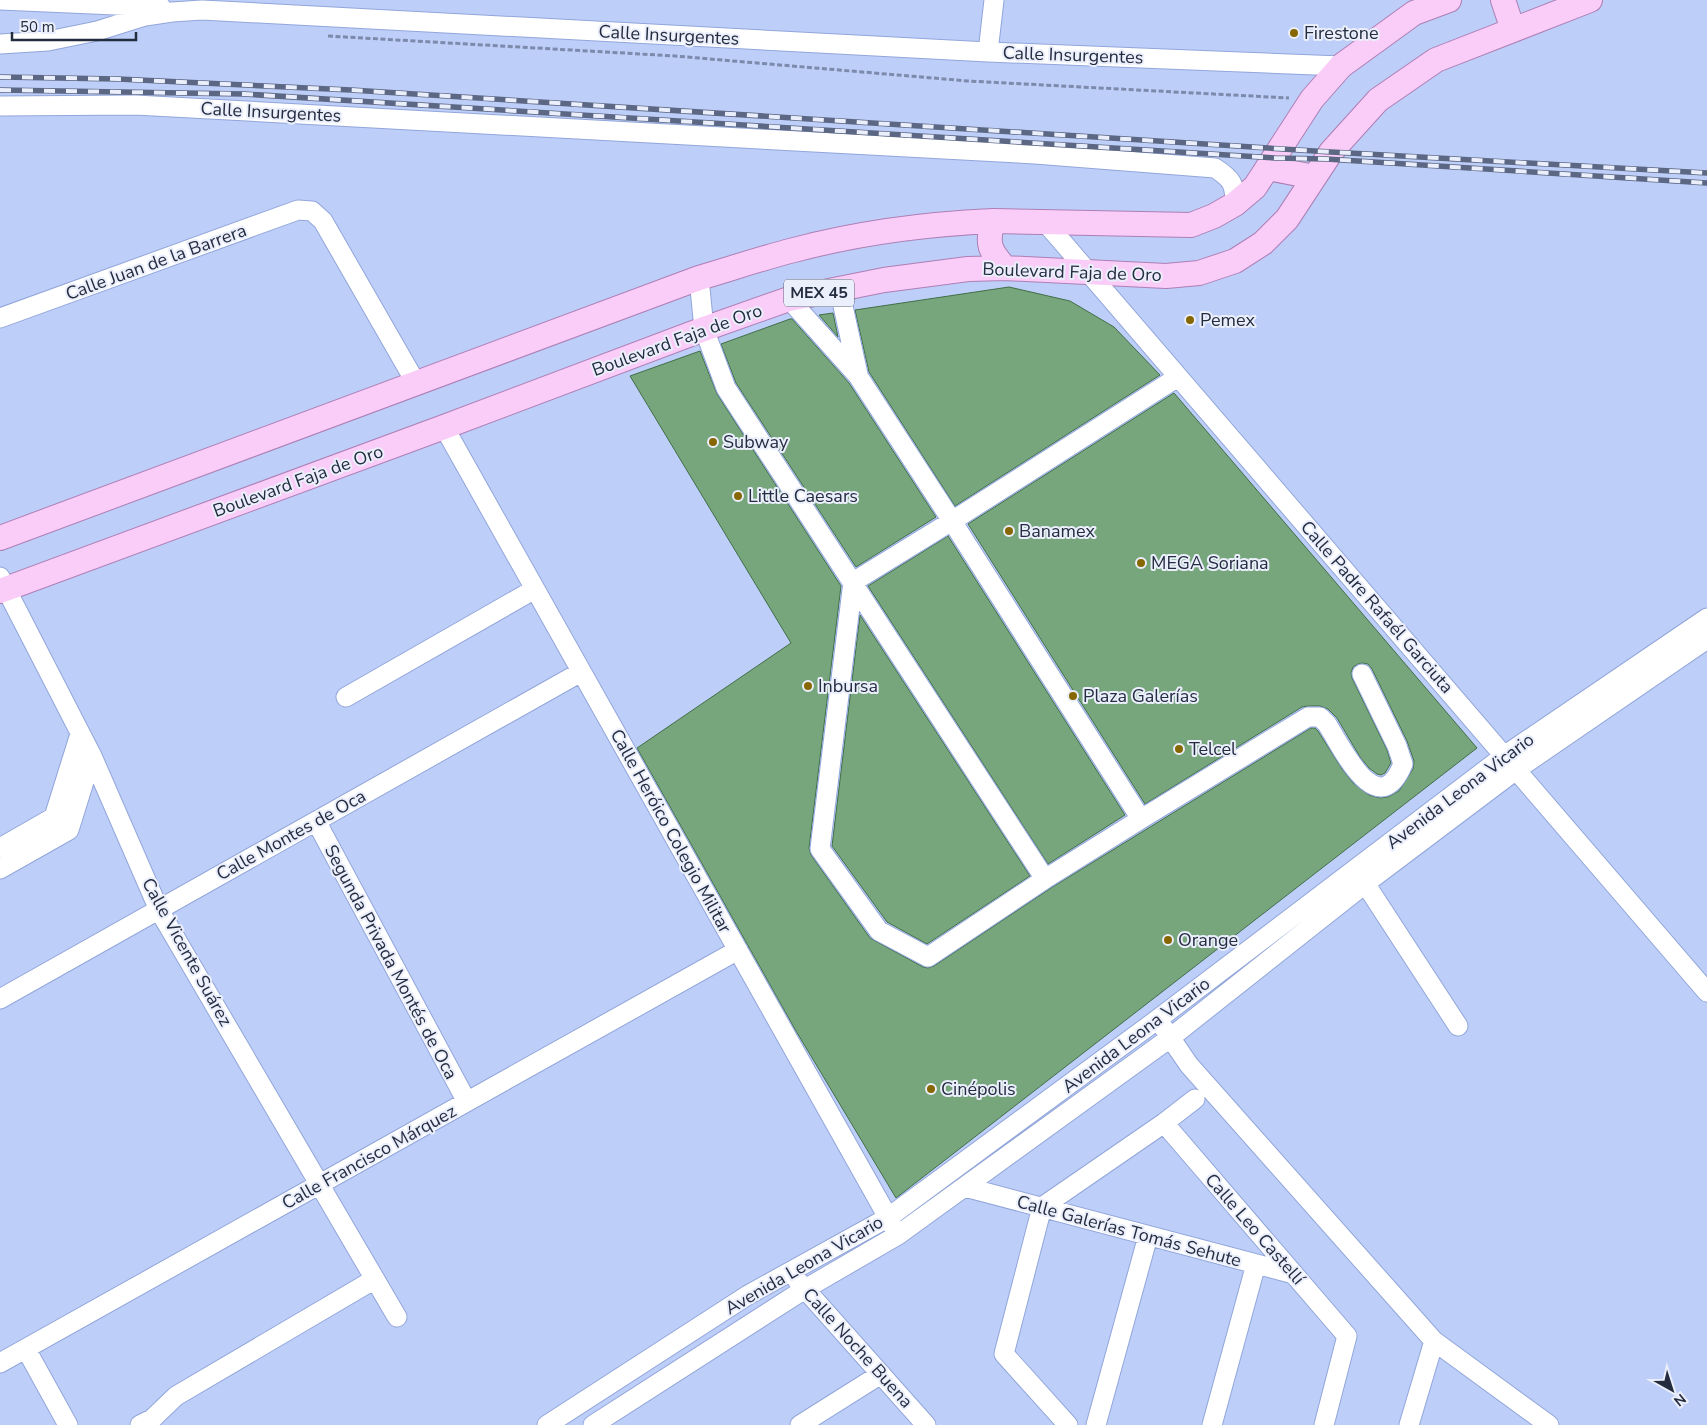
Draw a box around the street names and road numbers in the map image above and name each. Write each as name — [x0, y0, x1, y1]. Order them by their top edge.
street label: Calle Insurgentes — [598, 19, 740, 51]
street label: Calle Insurgentes — [1002, 41, 1144, 69]
street label: Calle Insurgentes — [200, 96, 342, 128]
street label: Calle Juan de la Barrera — [62, 218, 250, 306]
street label: Boulevard Faja de Oro — [982, 257, 1162, 287]
road number: MEX 45 — [784, 280, 854, 306]
street label: Boulevard Faja de Oro — [589, 298, 765, 382]
street label: Boulevard Faja de Oro — [210, 439, 386, 523]
street label: Calle Padre Rafaél Garciuta — [1295, 516, 1459, 698]
street label: Calle Heróico Colegio Militar — [605, 725, 737, 938]
street label: Avenida Leona Vicario — [1381, 728, 1539, 854]
street label: Calle Montes de Oca — [212, 784, 370, 886]
street label: Segunda Privada Montés de Oca — [319, 841, 463, 1083]
street label: Calle Vicente Suárez — [136, 874, 238, 1030]
street label: Avenida Leona Vicario — [1057, 972, 1215, 1098]
street label: Calle Francisco Márquez — [278, 1099, 460, 1215]
street label: Calle Leo Castellí — [1200, 1168, 1311, 1291]
street label: Calle Galerías Tomás Sehute — [1014, 1189, 1244, 1273]
street label: Avenida Leona Vicario — [720, 1210, 888, 1320]
street label: Calle Noche Buena — [798, 1283, 918, 1413]

